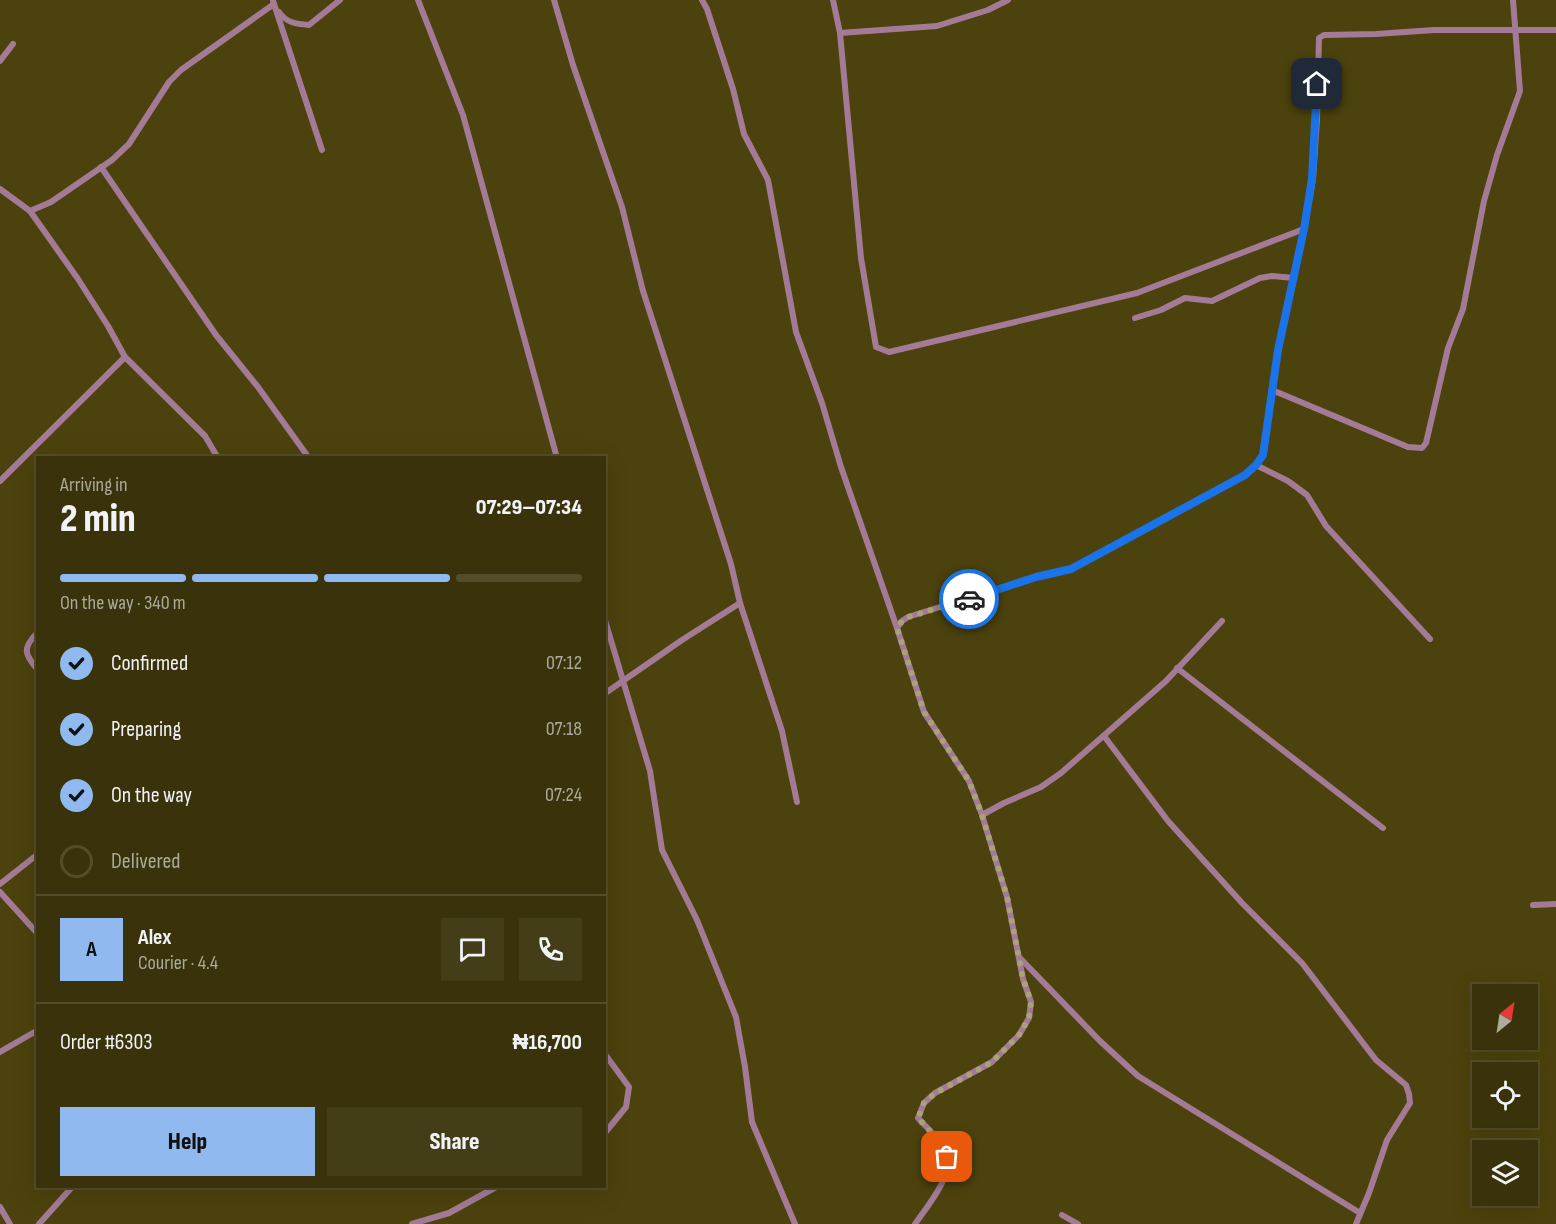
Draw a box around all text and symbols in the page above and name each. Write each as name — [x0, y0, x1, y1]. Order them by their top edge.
pin — [1291, 58, 1342, 109]
icon: home — [1300, 67, 1333, 100]
text: Arriving in — [60, 473, 128, 497]
text: 07:29–07:34 — [476, 494, 582, 521]
text: 2 min — [60, 496, 136, 543]
courier — [939, 569, 999, 629]
icon: car — [953, 583, 986, 616]
text: On the way · 340 m — [60, 591, 186, 615]
icon: check — [60, 647, 93, 680]
text: Confirmed — [111, 650, 188, 677]
text: 07:12 — [546, 651, 582, 675]
icon: check — [60, 713, 93, 746]
text: Preparing — [111, 716, 181, 743]
text: 07:18 — [546, 717, 582, 741]
icon: check — [60, 779, 93, 812]
text: On the way — [111, 782, 192, 809]
text: 07:24 — [545, 783, 582, 807]
text: Delivered — [111, 848, 180, 875]
button: chat — [441, 918, 504, 981]
button: phone — [519, 918, 582, 981]
text: Alex — [138, 924, 171, 951]
text: A — [86, 936, 97, 963]
text: Courier · 4.4 — [138, 951, 218, 975]
north arrow — [1472, 984, 1538, 1050]
map controls — [1472, 984, 1538, 1206]
text: Order #6303 — [60, 1029, 153, 1056]
text: ₦16,700 — [513, 1029, 582, 1056]
button: locate — [1472, 1062, 1538, 1128]
button: Help — [60, 1107, 315, 1176]
button: Share — [327, 1107, 582, 1176]
pin — [921, 1131, 972, 1182]
icon: bag — [930, 1140, 963, 1173]
button: layers — [1472, 1140, 1538, 1206]

